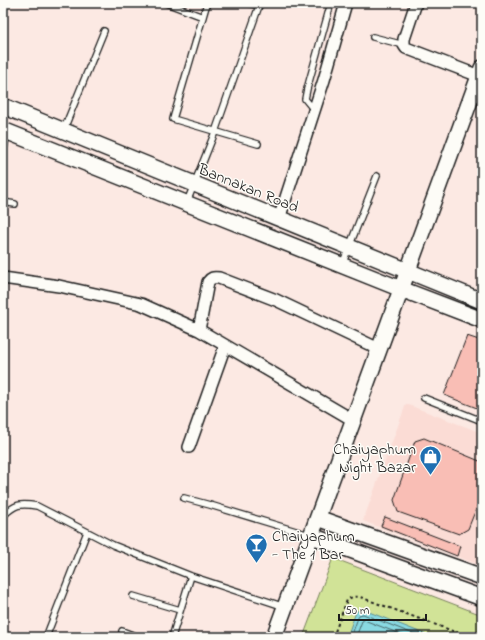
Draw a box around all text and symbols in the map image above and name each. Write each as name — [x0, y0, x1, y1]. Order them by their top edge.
street label: Bannakan Road — [194, 157, 302, 220]
place label: Chaiyaphum Night Bazar — [333, 438, 416, 480]
shop icon: Chaiyaphum Night Bazar — [418, 444, 444, 477]
place label: Chaiyaphum - The 1 Bar — [272, 525, 355, 567]
bar icon: Chaiyaphum - The 1 Bar — [243, 531, 269, 564]
scale bar — [339, 596, 426, 622]
text: 50 m — [345, 602, 369, 620]

